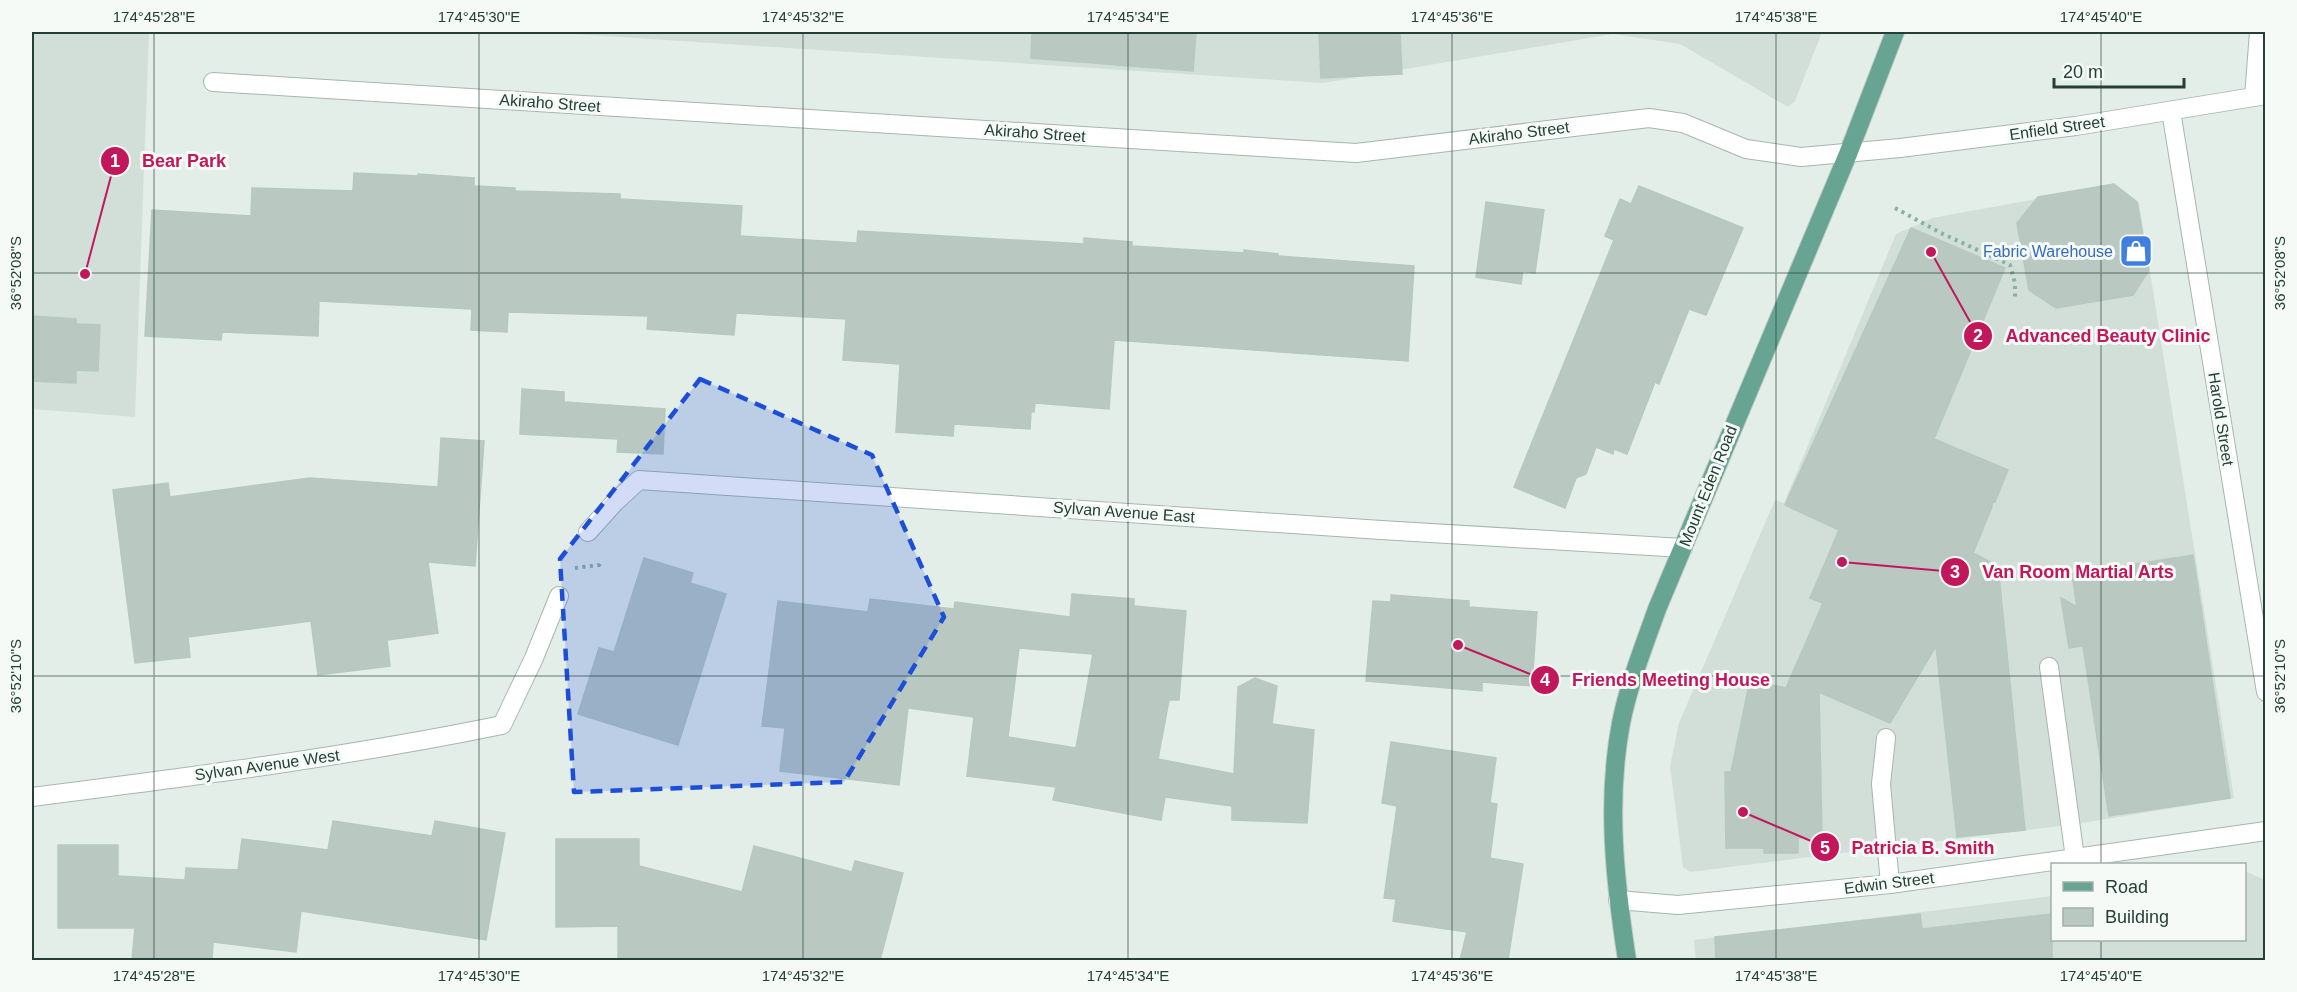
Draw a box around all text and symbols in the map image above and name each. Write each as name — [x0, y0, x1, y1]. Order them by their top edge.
text: 174°45'28"E — [113, 8, 195, 25]
text: 174°45'30"E — [438, 8, 520, 25]
text: 174°45'32"E — [762, 8, 844, 25]
text: 174°45'34"E — [1087, 8, 1169, 25]
text: 174°45'36"E — [1411, 8, 1493, 25]
text: 174°45'38"E — [1735, 8, 1817, 25]
text: 174°45'40"E — [2060, 8, 2142, 25]
scale bar — [2054, 51, 2184, 89]
text: 20 m — [2063, 62, 2103, 82]
street label: Akiraho Street — [499, 91, 602, 115]
street label: Enfield Street — [2008, 113, 2106, 143]
street label: Akiraho Street — [1468, 118, 1571, 148]
street label: Akiraho Street — [984, 121, 1087, 145]
callout: Bear Park — [100, 143, 238, 179]
text: 1 — [110, 151, 120, 171]
text: Bear Park — [142, 151, 227, 171]
shop icon: Fabric Warehouse — [2118, 233, 2154, 269]
text: 36°52'08"S — [7, 236, 24, 310]
text: 36°52'08"S — [2271, 236, 2288, 310]
place label: Fabric Warehouse — [1983, 243, 2113, 260]
callout: Advanced Beauty Clinic — [1963, 318, 2222, 354]
text: 2 — [1973, 326, 1983, 346]
text: Advanced Beauty Clinic — [2005, 326, 2211, 346]
street label: Harold Street — [2205, 371, 2237, 467]
street label: Mount Eden Road — [1676, 423, 1740, 549]
street label: Sylvan Avenue East — [1053, 499, 1196, 525]
callout: Van Room Martial Arts — [1940, 554, 2186, 590]
text: 3 — [1950, 562, 1960, 582]
text: Van Room Martial Arts — [1982, 562, 2174, 582]
text: 36°52'10"S — [7, 639, 24, 713]
text: 36°52'10"S — [2271, 639, 2288, 713]
callout: Friends Meeting House — [1530, 662, 1782, 698]
text: 4 — [1540, 670, 1550, 690]
text: Friends Meeting House — [1572, 670, 1770, 690]
street label: Sylvan Avenue West — [193, 746, 341, 784]
callout: Patricia B. Smith — [1810, 829, 2007, 865]
text: 5 — [1820, 838, 1830, 858]
text: Patricia B. Smith — [1851, 838, 1995, 858]
legend — [2051, 863, 2246, 941]
street label: Edwin Street — [1843, 869, 1936, 897]
text: Road — [2105, 877, 2148, 897]
text: Building — [2105, 907, 2169, 927]
text: 174°45'28"E — [113, 967, 195, 984]
text: 174°45'30"E — [438, 967, 520, 984]
text: 174°45'32"E — [762, 967, 844, 984]
text: 174°45'34"E — [1087, 967, 1169, 984]
text: 174°45'36"E — [1411, 967, 1493, 984]
text: 174°45'38"E — [1735, 967, 1817, 984]
text: 174°45'40"E — [2060, 967, 2142, 984]

